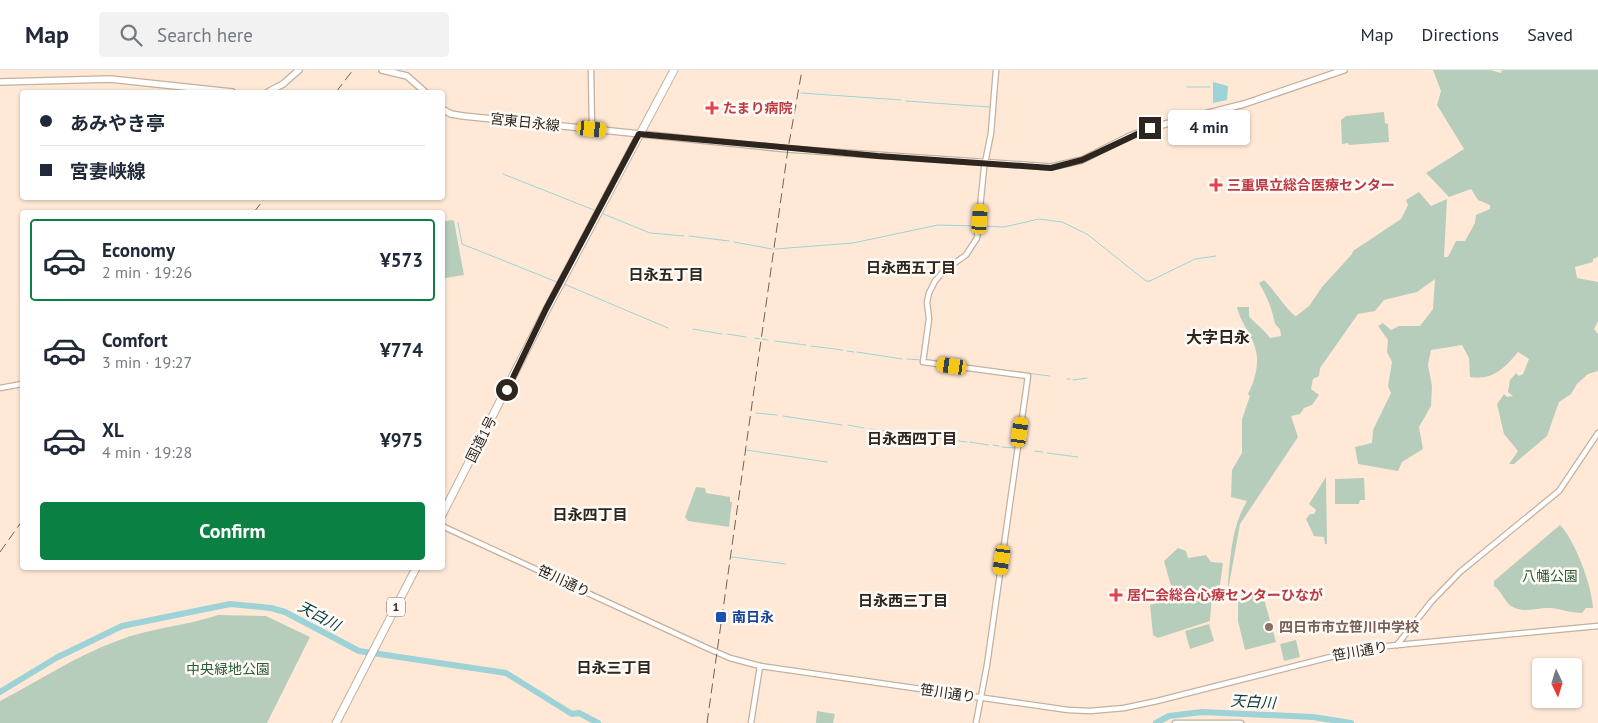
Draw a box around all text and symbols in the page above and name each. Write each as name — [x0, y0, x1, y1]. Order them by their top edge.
search box — [99, 12, 449, 57]
text: Map — [25, 19, 69, 50]
icon: search — [117, 21, 145, 49]
text: Search here — [157, 23, 253, 47]
text: Map — [1361, 23, 1393, 46]
text: Directions — [1421, 23, 1499, 46]
text: Saved — [1527, 23, 1573, 46]
place label: たまり病院 — [723, 99, 793, 117]
marker: たまり病院 — [705, 101, 719, 115]
street label: 宮東日永線 — [489, 109, 561, 135]
callout: 4 min — [1168, 110, 1250, 146]
text: あみやき亭 — [70, 111, 165, 135]
route end — [1139, 117, 1161, 139]
text: 4 min — [1189, 117, 1229, 137]
car — [576, 120, 607, 138]
text: 宮妻峡線 — [70, 159, 146, 183]
place label: 三重県立総合医療センター — [1227, 176, 1395, 194]
marker: 三重県立総合医療センター — [1209, 178, 1223, 192]
car — [971, 204, 988, 234]
icon: car — [42, 238, 87, 283]
text: Economy — [102, 238, 175, 262]
text: ¥573 — [380, 248, 423, 272]
district label: 日永西五丁目 — [866, 258, 956, 277]
text: 2 min · 19:26 — [102, 262, 192, 282]
district label: 日永五丁目 — [628, 265, 704, 284]
district label: 大字日永 — [1186, 327, 1250, 347]
icon: car — [42, 328, 87, 373]
text: Comfort — [102, 328, 168, 352]
text: ¥774 — [380, 338, 423, 362]
text: 3 min · 19:27 — [102, 352, 192, 372]
car — [936, 356, 967, 376]
route start — [496, 379, 518, 401]
street label: 国道1号 — [462, 413, 500, 465]
car — [1010, 416, 1029, 448]
icon: car — [42, 418, 87, 463]
text: XL — [102, 418, 124, 442]
text: ¥975 — [380, 428, 423, 452]
district label: 日永西四丁目 — [867, 429, 957, 448]
text: 4 min · 19:28 — [102, 442, 192, 462]
button: Confirm — [40, 502, 425, 560]
district label: 日永四丁目 — [552, 505, 628, 524]
car — [992, 544, 1011, 576]
street label: 笹川通り — [535, 561, 593, 601]
park label: 八幡公園 — [1522, 567, 1578, 585]
place label: 居仁会総合心療センターひなが — [1127, 586, 1323, 604]
marker: 居仁会総合心療センターひなが — [1109, 588, 1123, 602]
district label: 日永西三丁目 — [858, 591, 948, 610]
water label: 天白川 — [295, 597, 345, 635]
road number: 1 — [387, 598, 405, 616]
place label: 南日永 — [732, 608, 774, 626]
marker: 南日永 — [714, 610, 728, 624]
place label: 四日市市立笹川中学校 — [1279, 618, 1419, 636]
marker: 四日市市立笹川中学校 — [1263, 621, 1275, 633]
street label: 笹川通り — [1331, 637, 1389, 665]
district label: 日永三丁目 — [576, 658, 652, 677]
north arrow — [1532, 658, 1582, 708]
map controls — [1532, 658, 1582, 708]
park label: 中央緑地公園 — [186, 660, 270, 678]
street label: 笹川通り — [919, 680, 977, 706]
water label: 天白川 — [1230, 691, 1278, 712]

